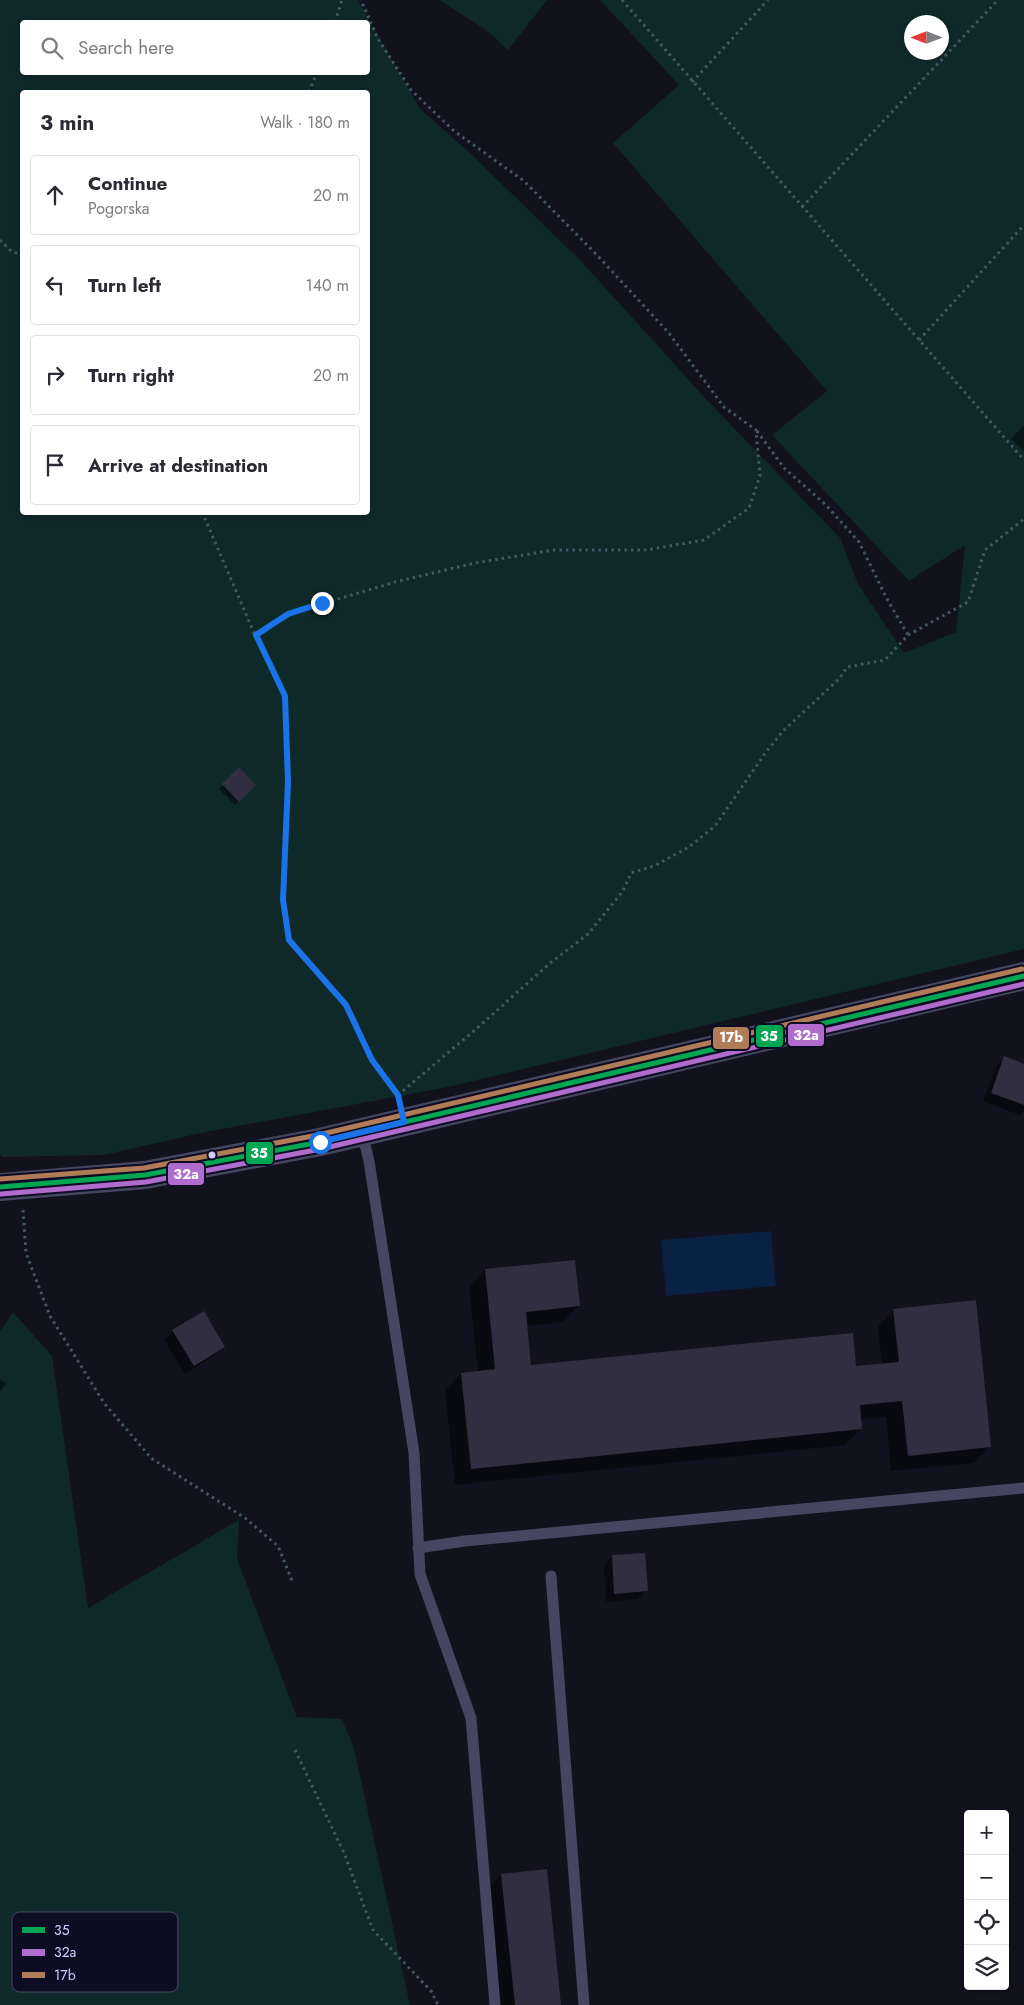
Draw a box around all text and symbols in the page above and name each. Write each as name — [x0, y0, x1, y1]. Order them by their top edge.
north arrow — [904, 15, 949, 60]
search box — [20, 20, 370, 75]
icon: search — [38, 34, 66, 62]
text: Search here — [78, 34, 174, 61]
text: 3 min — [40, 108, 94, 138]
text: Walk · 180 m — [260, 111, 350, 134]
text: Continue — [88, 170, 167, 197]
icon: ahead — [41, 181, 69, 209]
text: 20 m — [313, 184, 349, 207]
text: Pogorska — [88, 197, 150, 220]
icon: left — [41, 271, 69, 299]
text: Turn left — [88, 272, 161, 299]
text: 140 m — [306, 274, 349, 297]
icon: right — [41, 361, 69, 389]
text: Turn right — [88, 362, 174, 389]
text: 20 m — [313, 364, 349, 387]
icon: arrive — [41, 451, 69, 479]
text: Arrive at destination — [88, 452, 268, 479]
route end — [311, 592, 334, 615]
line badge: 32a — [787, 1023, 825, 1047]
line badge: 35 — [755, 1024, 784, 1048]
text: 32a — [793, 1025, 819, 1045]
line badge: 17b — [712, 1026, 750, 1050]
text: 35 — [760, 1026, 778, 1046]
text: 17b — [719, 1027, 743, 1047]
route start — [309, 1131, 332, 1154]
line badge: 35 — [245, 1141, 274, 1165]
text: 35 — [250, 1143, 268, 1163]
unlabelled marker — [207, 1150, 217, 1160]
line badge: 32a — [167, 1162, 205, 1186]
text: 32a — [173, 1164, 199, 1184]
map controls — [964, 1810, 1009, 1990]
button: + — [964, 1810, 1009, 1855]
button: − — [964, 1855, 1009, 1900]
button: locate — [964, 1900, 1009, 1945]
legend — [12, 1912, 178, 1992]
text: 35 — [54, 1920, 70, 1940]
text: 32a — [54, 1942, 76, 1962]
button: layers — [964, 1945, 1009, 1990]
text: 17b — [54, 1965, 76, 1985]

